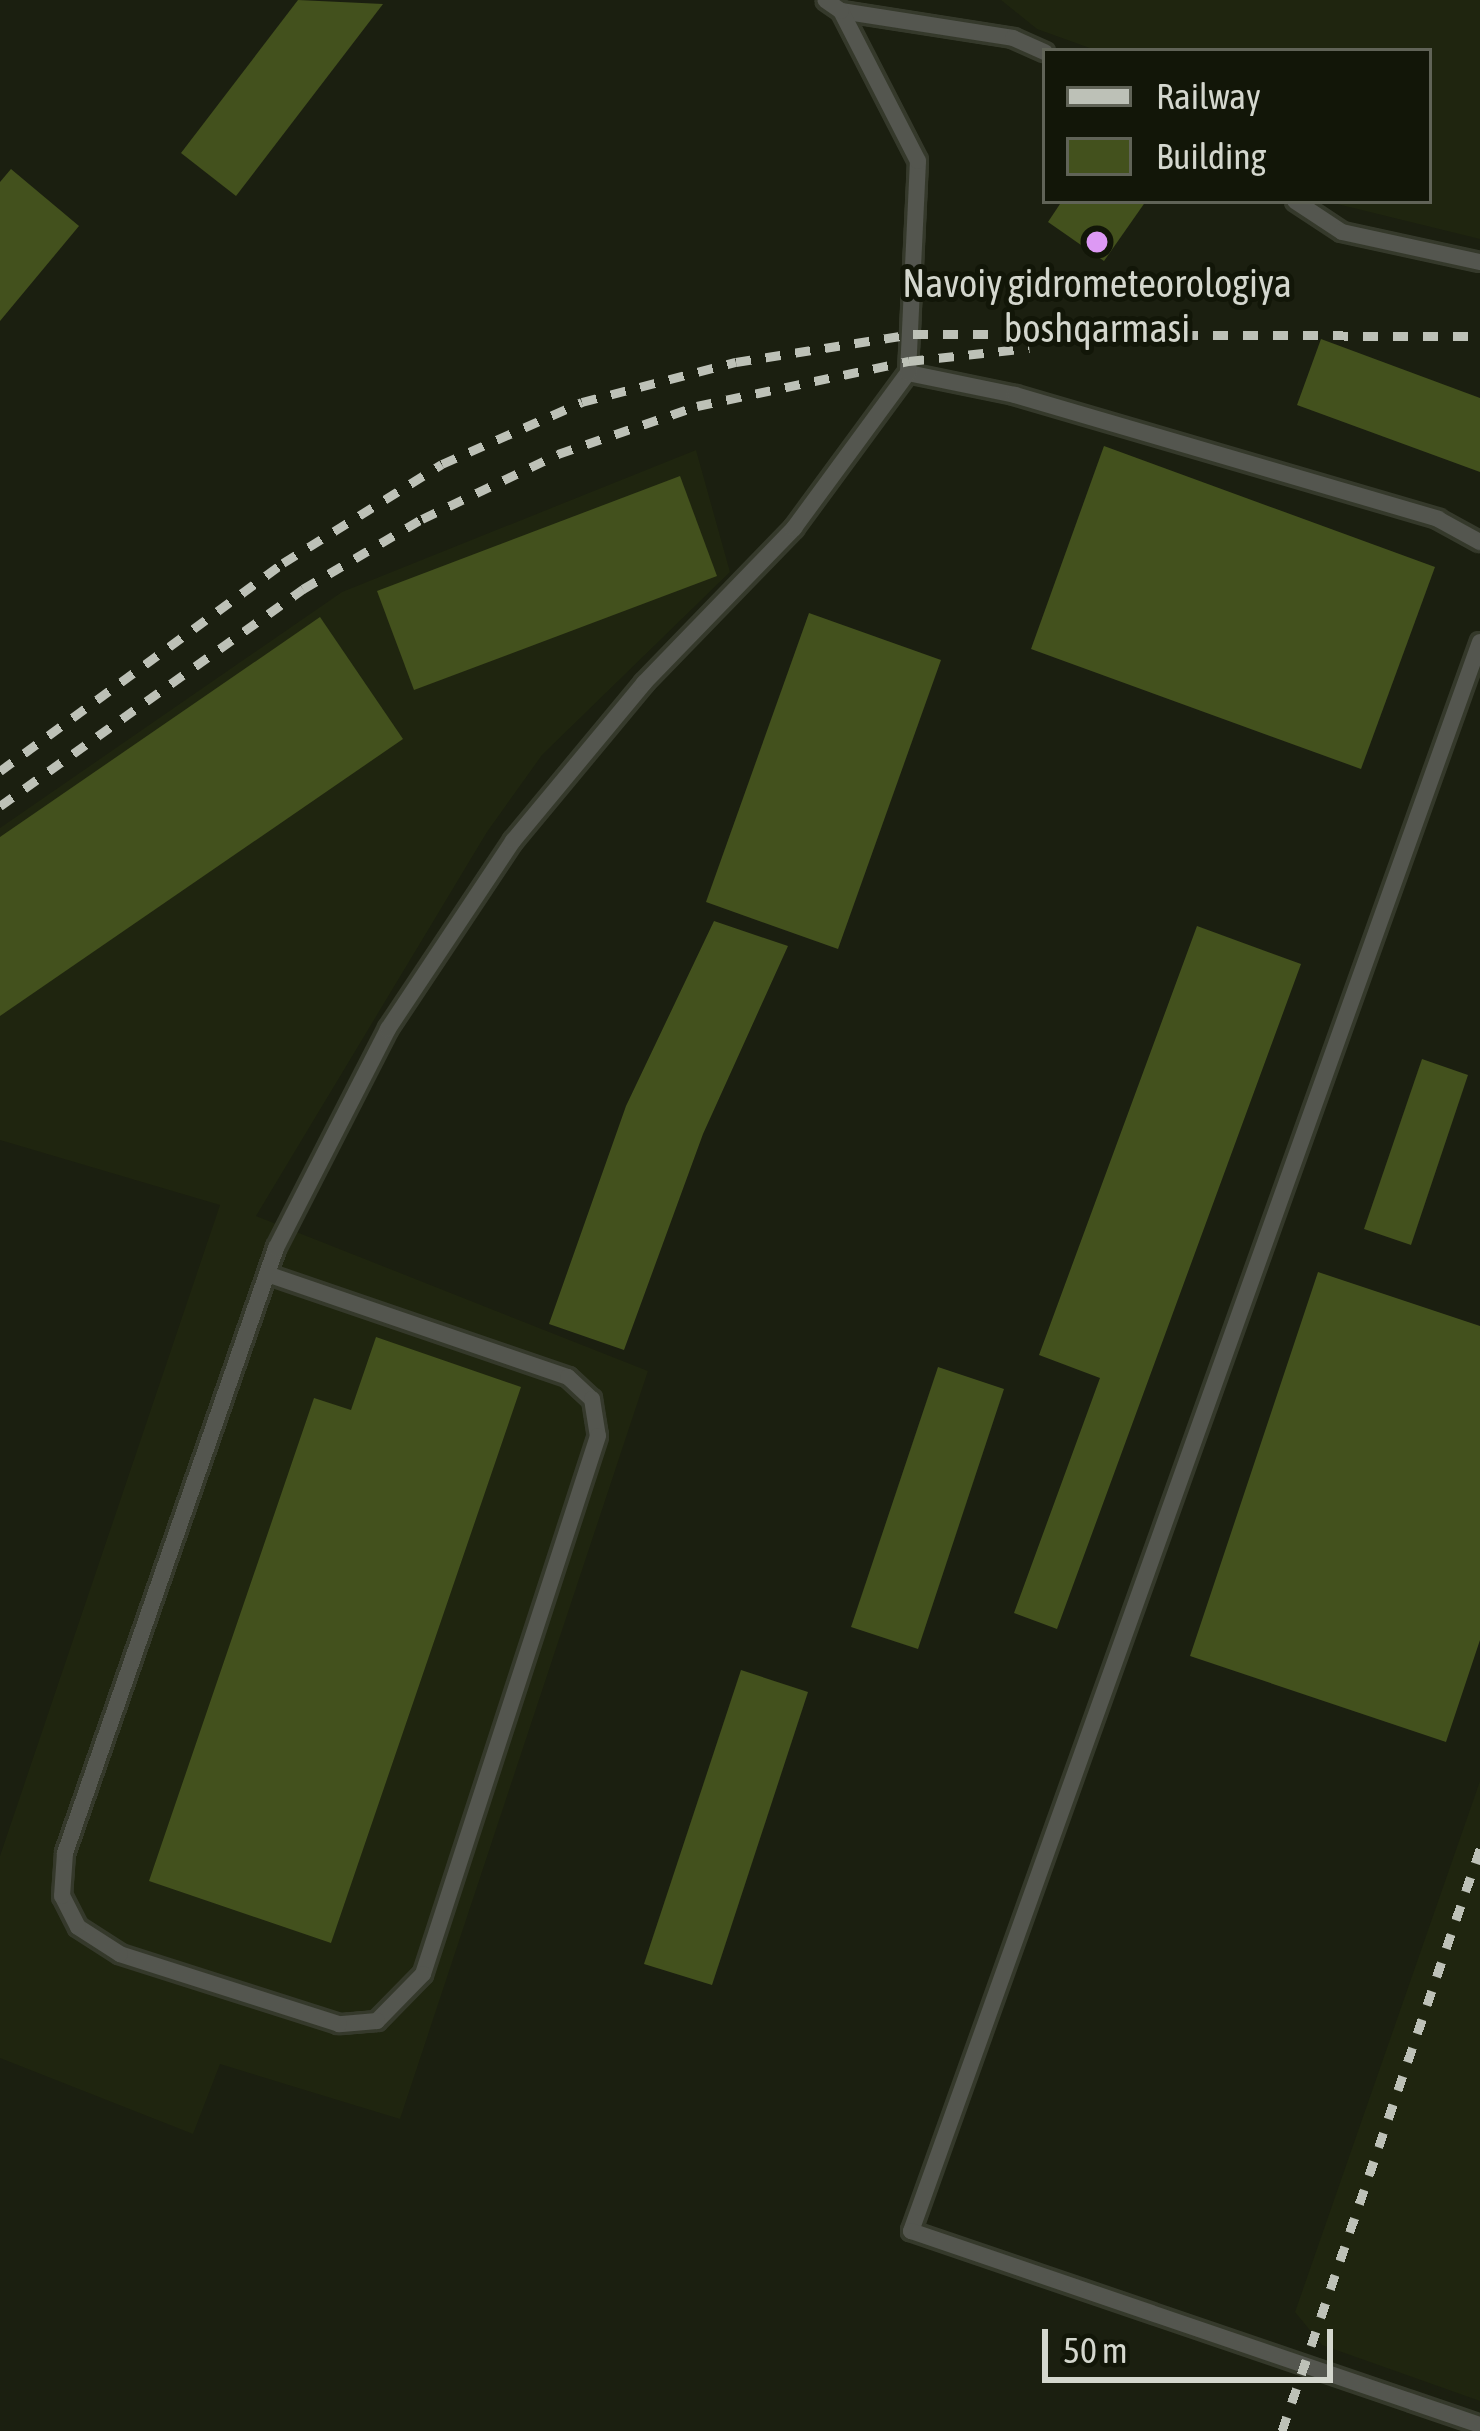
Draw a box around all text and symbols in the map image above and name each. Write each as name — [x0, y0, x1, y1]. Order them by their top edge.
legend — [1042, 48, 1432, 204]
text: Railway — [1156, 75, 1261, 117]
text: Building — [1156, 135, 1266, 177]
marker: Navoiy gidrometeorologiya boshqarmasi — [1084, 229, 1110, 255]
place label: Navoiy gidrometeorologiya boshqarmasi — [902, 261, 1292, 352]
scale bar — [1048, 2305, 1339, 2379]
text: 50 m — [1063, 2329, 1128, 2371]

